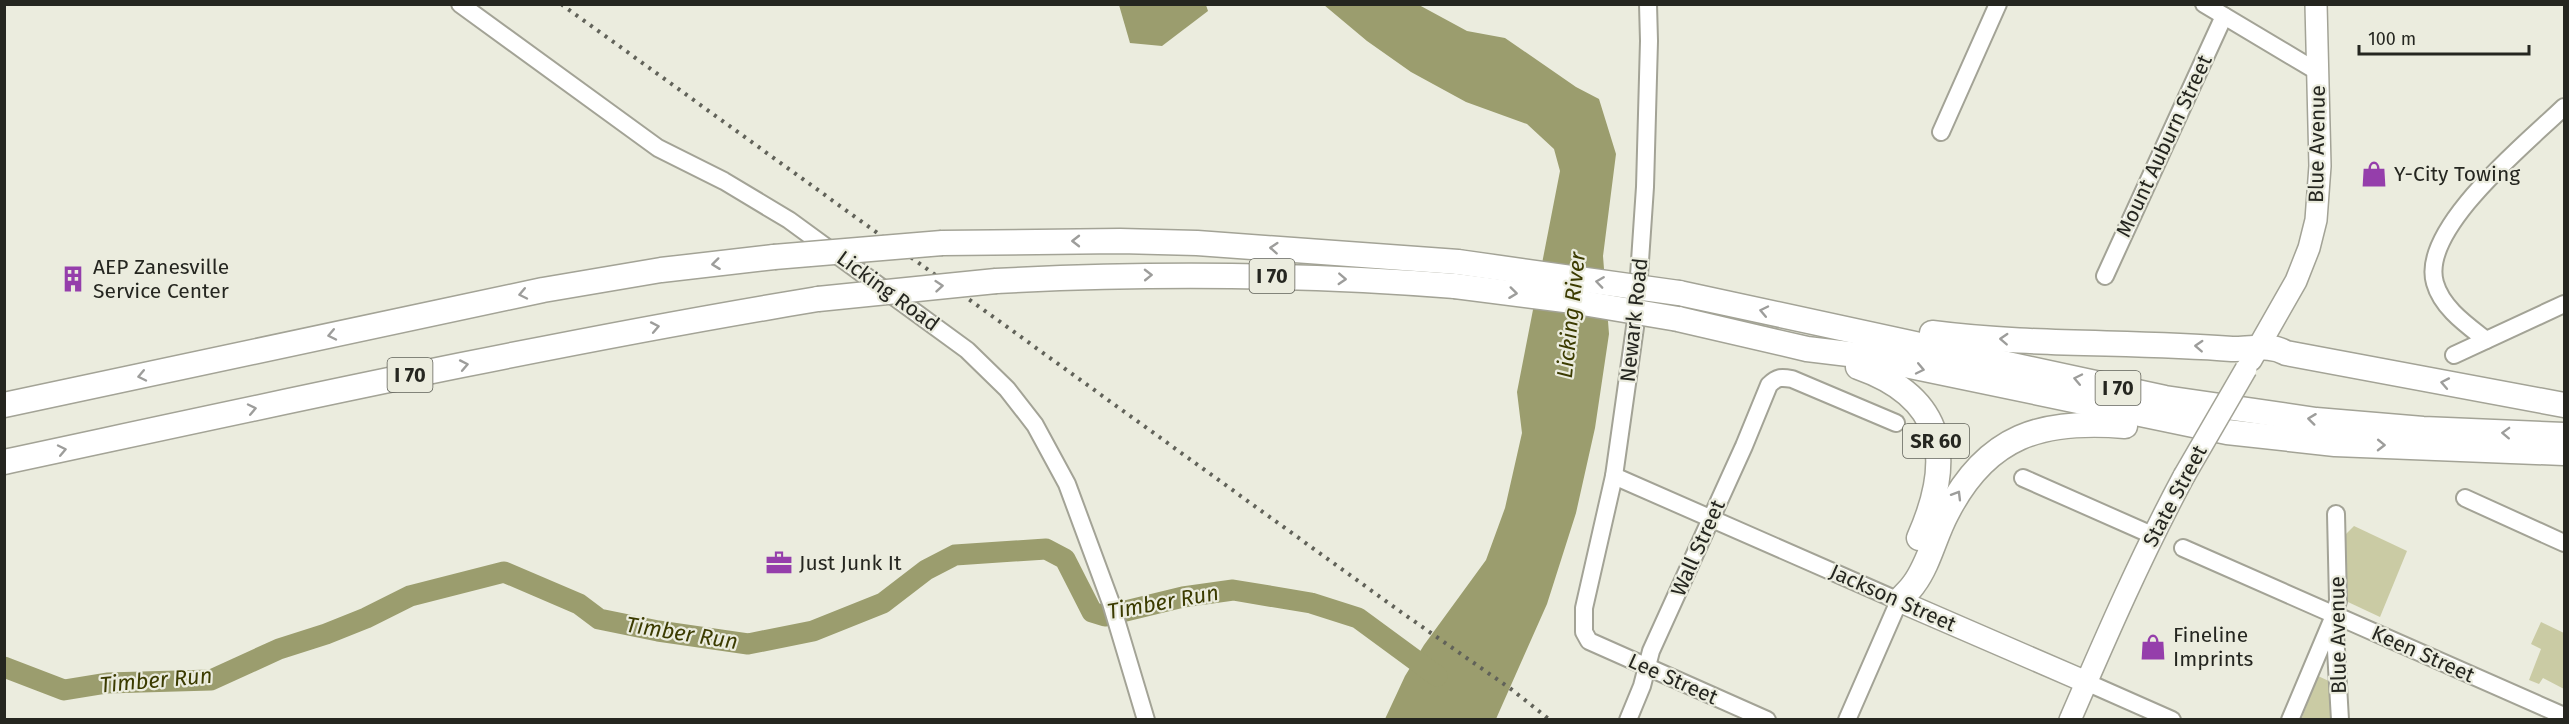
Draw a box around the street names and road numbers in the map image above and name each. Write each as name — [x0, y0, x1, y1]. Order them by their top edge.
street label: Mount Auburn Street — [2110, 50, 2218, 241]
street label: Blue Avenue — [2303, 85, 2331, 203]
street label: Licking Road — [832, 245, 944, 337]
street label: Newark Road — [1615, 257, 1653, 383]
road number: I 70 — [1250, 259, 1294, 293]
road number: I 70 — [388, 358, 432, 392]
road number: I 70 — [2096, 371, 2140, 405]
road number: SR 60 — [1903, 424, 1969, 458]
street label: State Street — [2137, 440, 2213, 551]
street label: Wall Street — [1665, 495, 1731, 600]
street label: Jackson Street — [1826, 559, 1961, 638]
street label: Blue Avenue — [2324, 576, 2352, 694]
street label: Keen Street — [2368, 620, 2479, 688]
street label: Lee Street — [1624, 648, 1722, 710]

